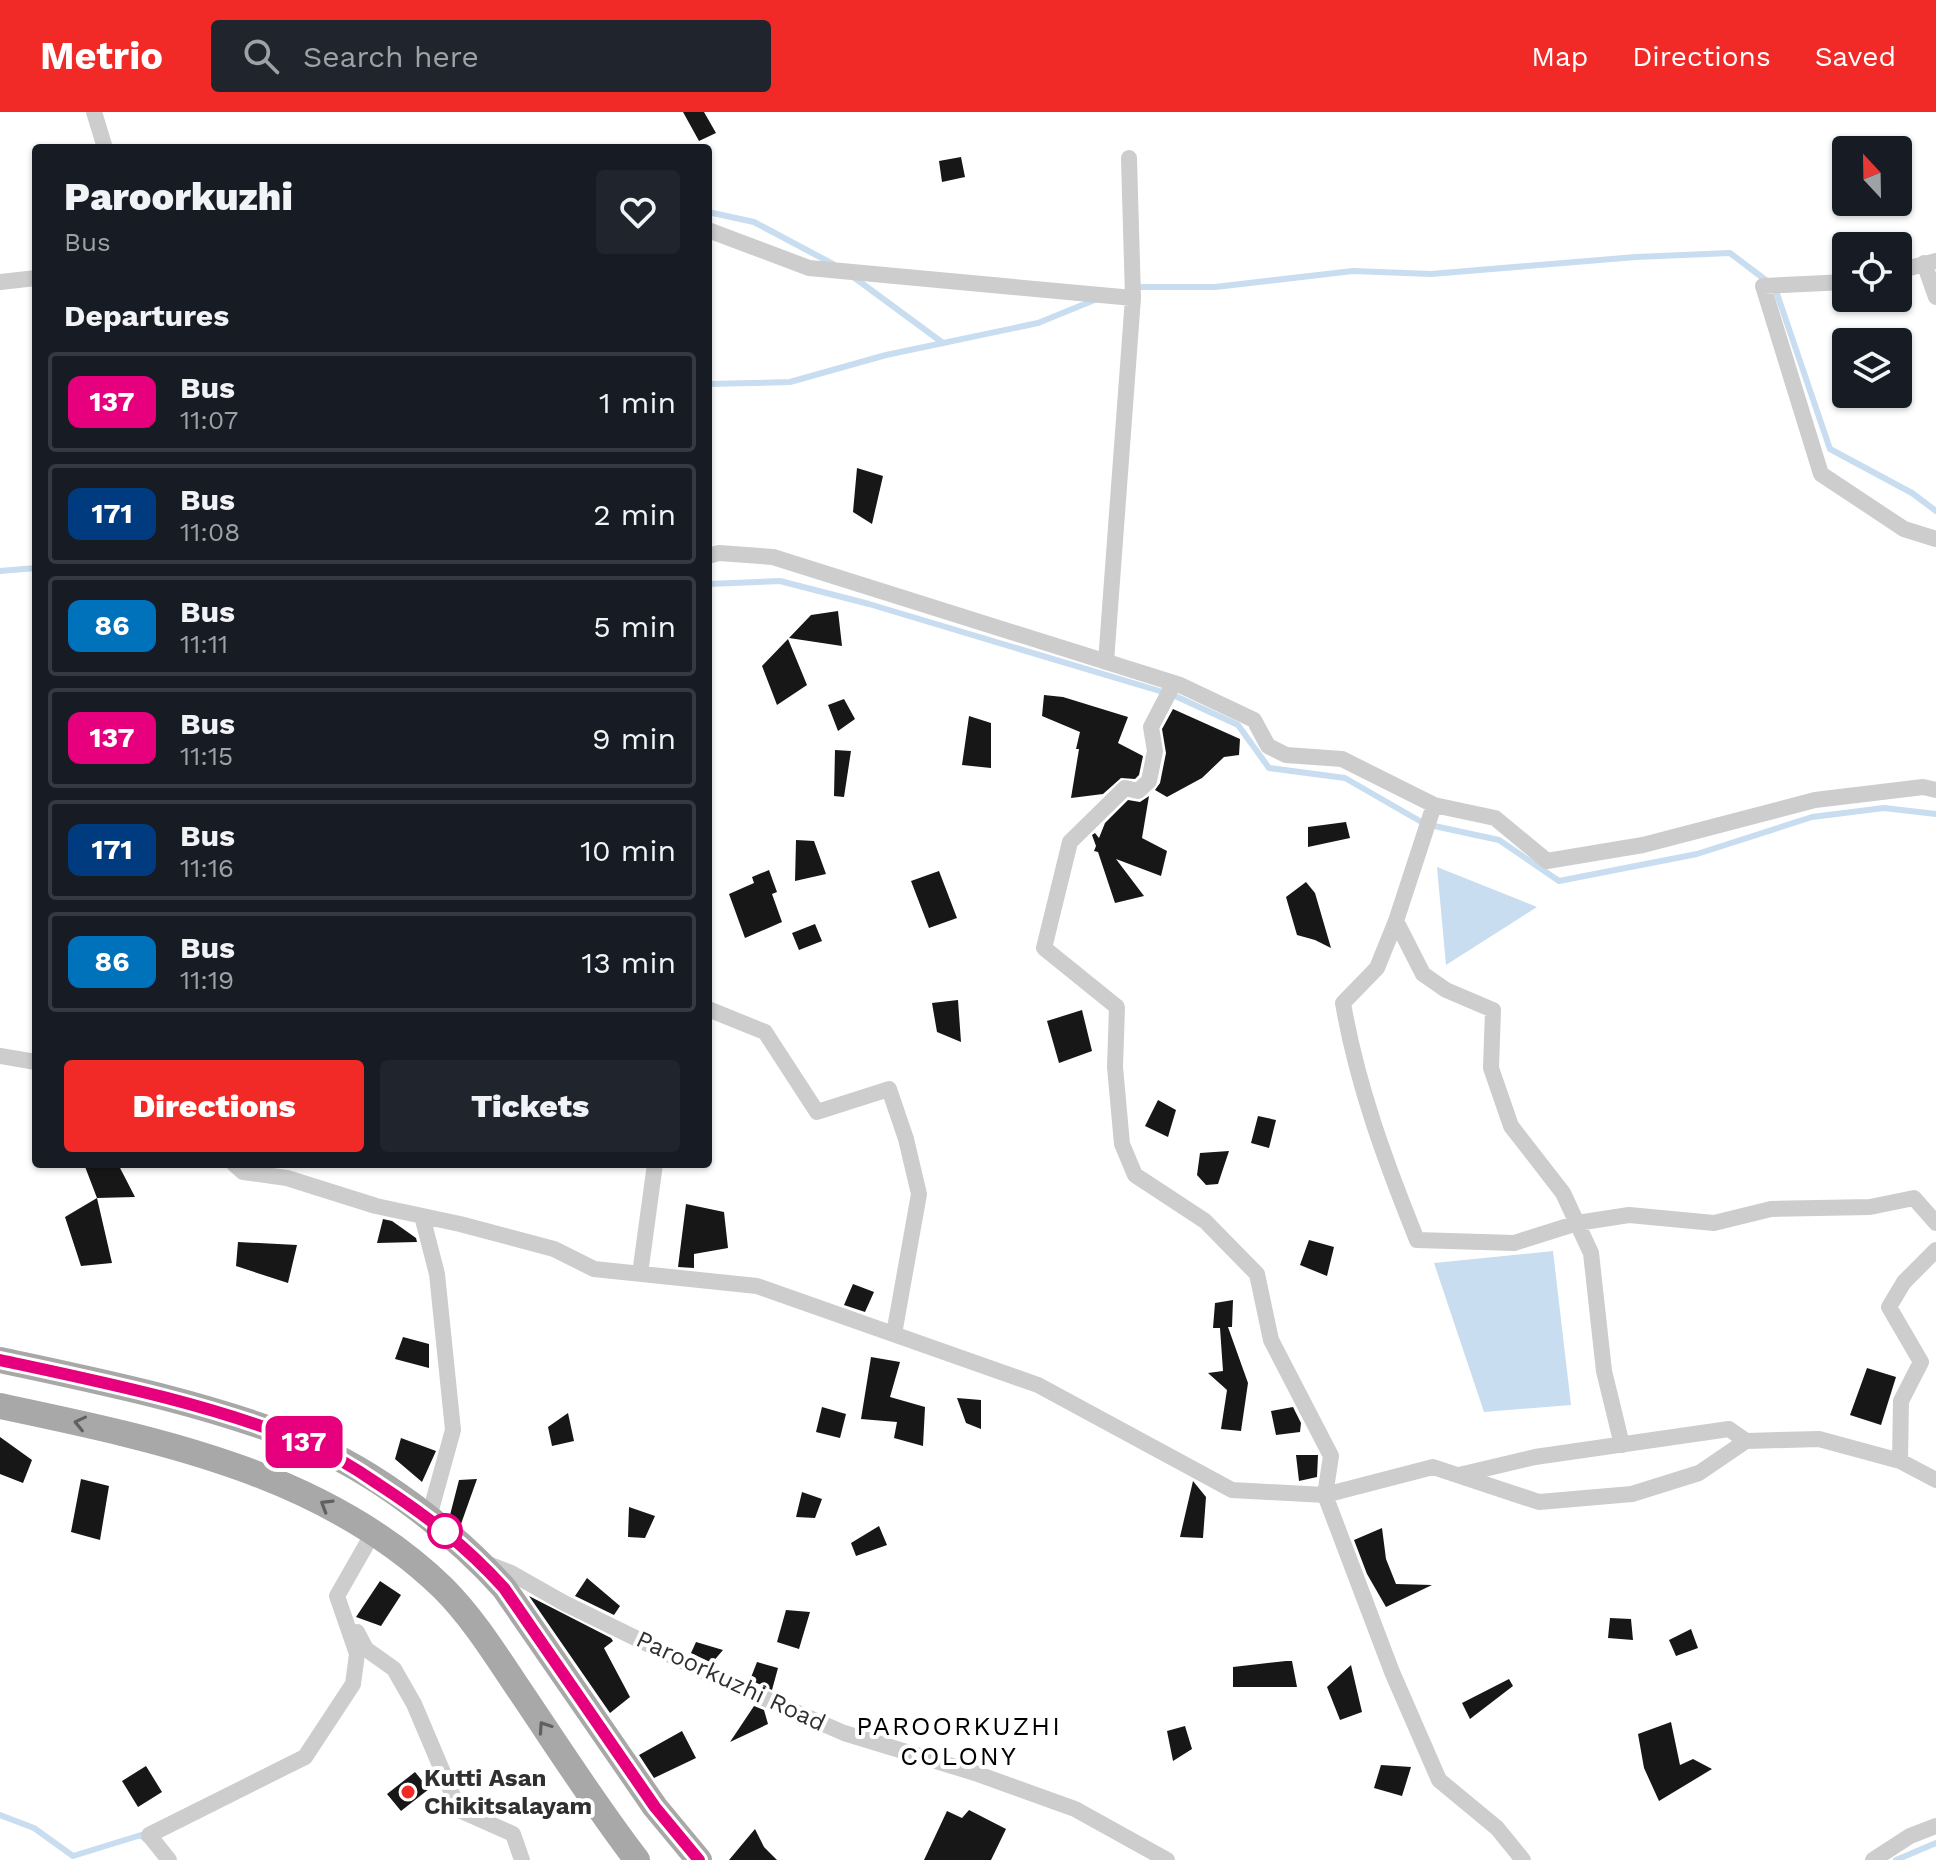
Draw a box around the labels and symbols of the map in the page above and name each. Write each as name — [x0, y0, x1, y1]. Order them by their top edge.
north arrow — [1832, 136, 1912, 216]
one-way arrow — [74, 1416, 87, 1433]
line badge: 137 — [258, 1416, 350, 1468]
one-way arrow — [320, 1499, 335, 1515]
unlabelled marker — [428, 1514, 462, 1548]
street label: Paroorkuzhi Road — [632, 1625, 830, 1737]
district label: PAROORKUZHI COLONY — [856, 1711, 1062, 1771]
one-way arrow — [539, 1722, 554, 1736]
place label: Kutti Asan Chikitsalayam — [424, 1764, 592, 1820]
marker: Kutti Asan Chikitsalayam — [399, 1783, 417, 1801]

